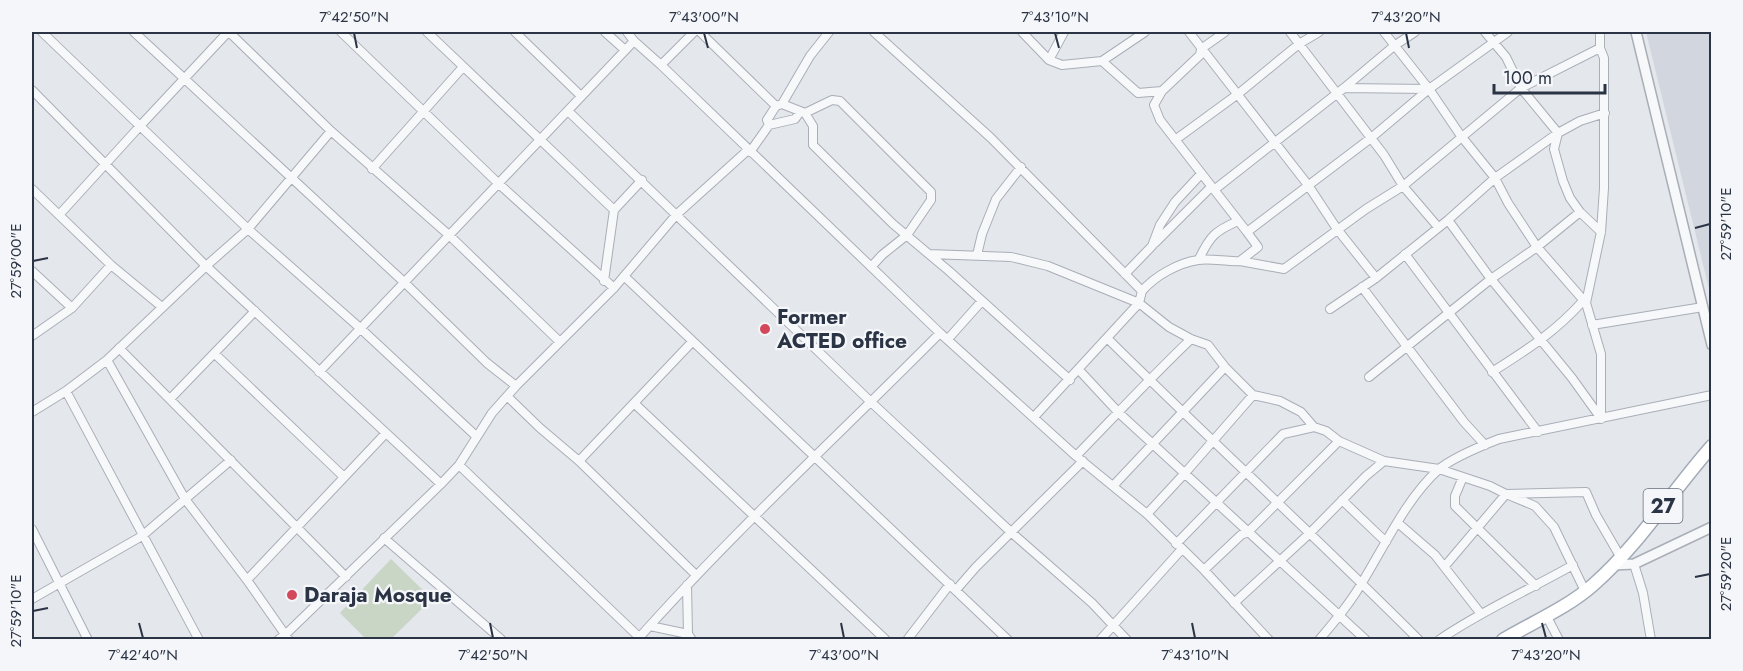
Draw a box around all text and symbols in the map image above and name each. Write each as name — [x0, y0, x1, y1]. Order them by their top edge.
text: 7°42'50"N — [319, 6, 389, 28]
text: 7°43'00"N — [669, 6, 739, 28]
text: 7°43'10"N — [1021, 6, 1089, 28]
text: 7°43'20"N — [1371, 6, 1441, 28]
scale bar — [1494, 57, 1605, 95]
text: 100 m — [1503, 65, 1552, 91]
text: 27°59'10"E — [1715, 188, 1737, 260]
text: 27°59'00"E — [5, 223, 27, 299]
place label: Former ACTED office — [776, 302, 907, 356]
marker: Former ACTED office — [758, 322, 772, 336]
road number: 27 — [1644, 489, 1682, 523]
text: 27°59'20"E — [1715, 537, 1737, 611]
text: 27°59'10"E — [5, 575, 27, 647]
place label: Daraja Mosque — [304, 580, 452, 610]
marker: Daraja Mosque — [285, 588, 299, 602]
text: 7°42'40"N — [108, 644, 178, 666]
text: 7°42'50"N — [458, 644, 528, 666]
text: 7°43'00"N — [809, 644, 879, 666]
text: 7°43'10"N — [1161, 644, 1229, 666]
text: 7°43'20"N — [1511, 644, 1581, 666]

